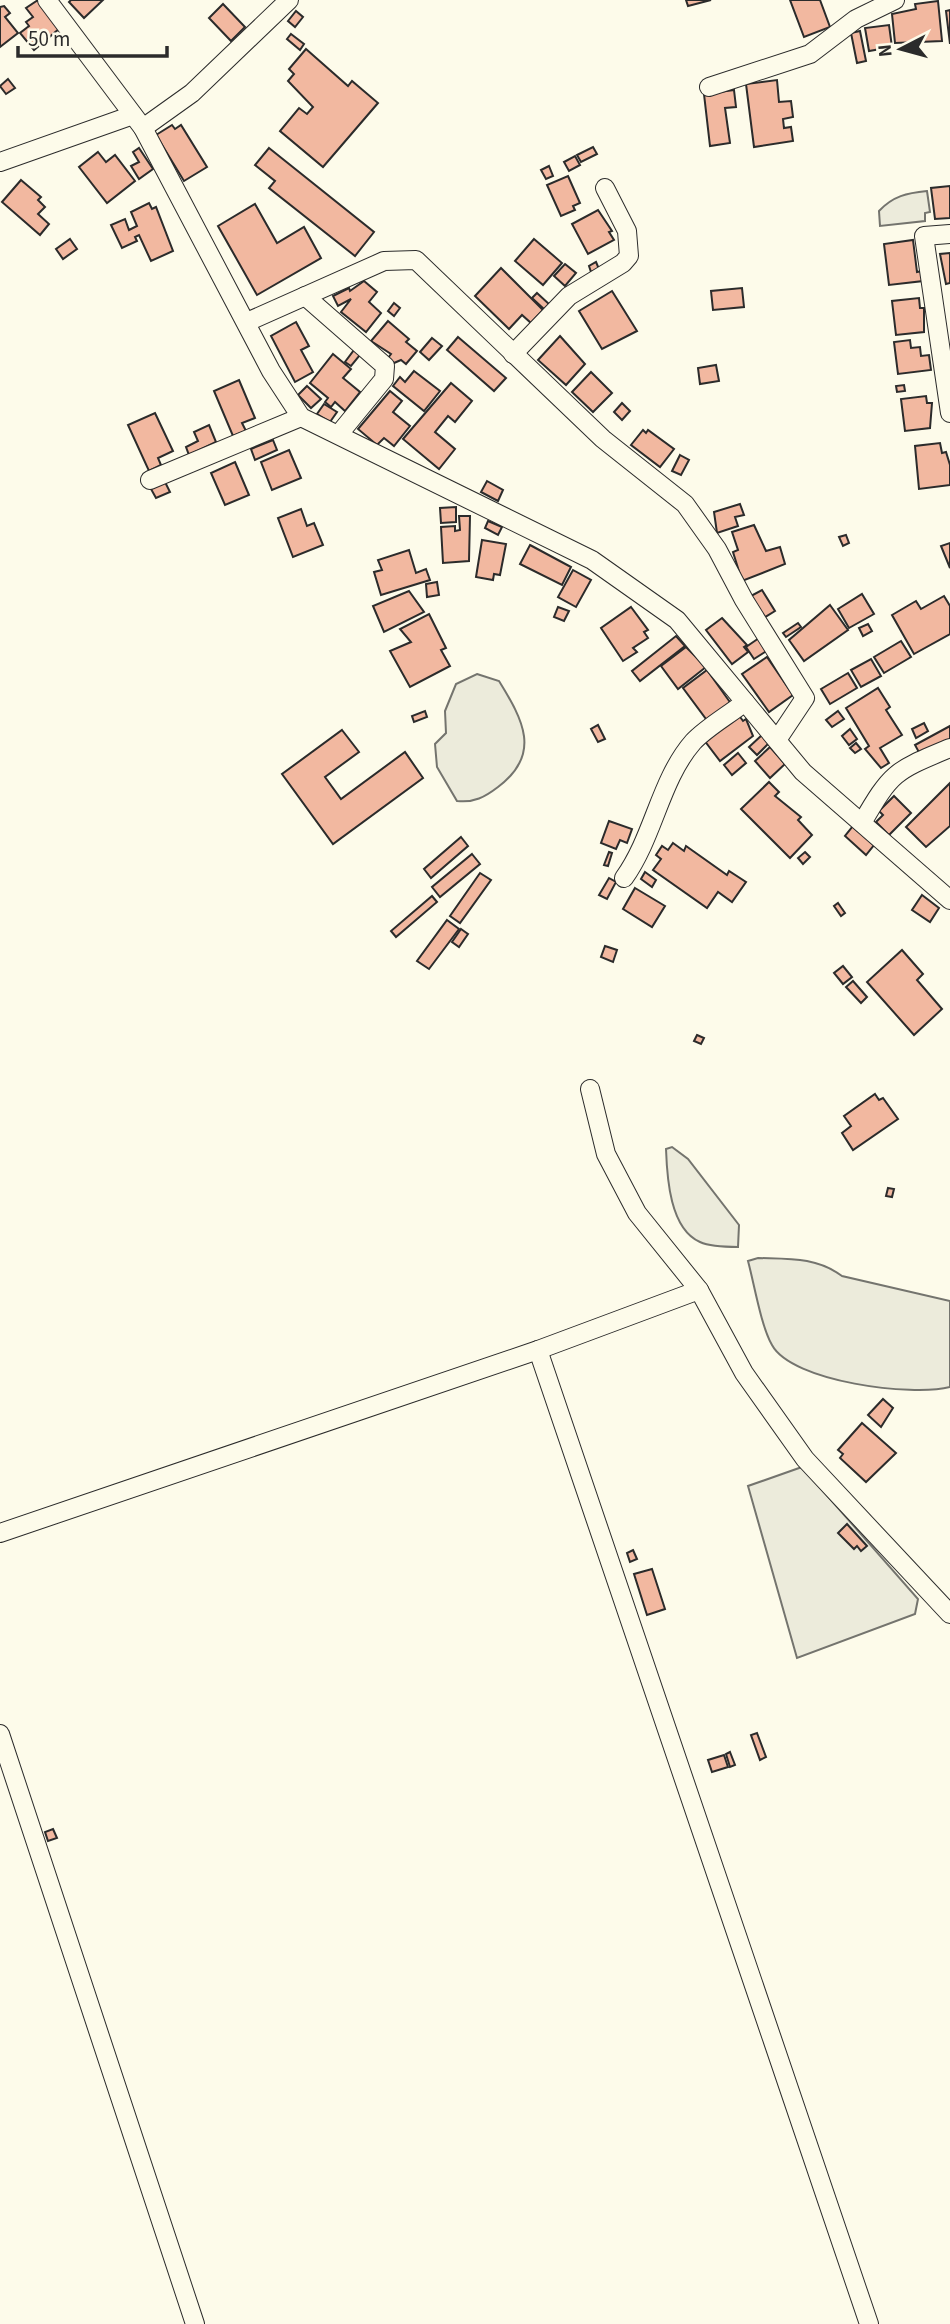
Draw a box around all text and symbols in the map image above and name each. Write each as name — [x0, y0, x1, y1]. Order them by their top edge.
scale bar — [18, 14, 166, 58]
north arrow — [866, 14, 936, 84]
text: 50 m — [28, 24, 70, 54]
text: N — [871, 43, 900, 58]

